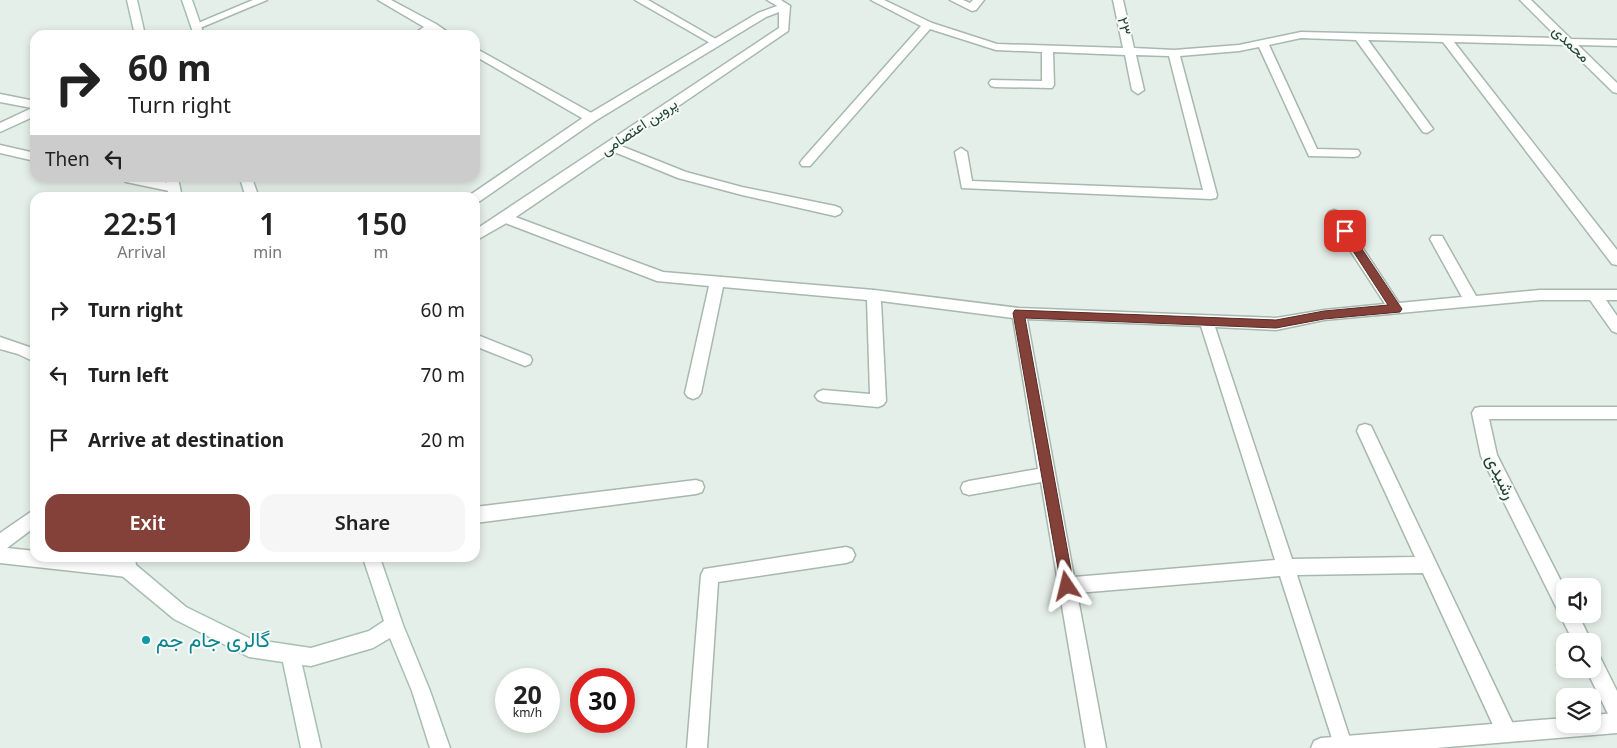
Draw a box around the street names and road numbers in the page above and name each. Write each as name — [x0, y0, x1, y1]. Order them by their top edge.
street label: ۲۳ — [1113, 15, 1137, 37]
street label: محمدی — [1548, 20, 1595, 67]
street label: پروین اعتصامی — [596, 93, 681, 160]
street label: رشیدی — [1481, 450, 1523, 503]

